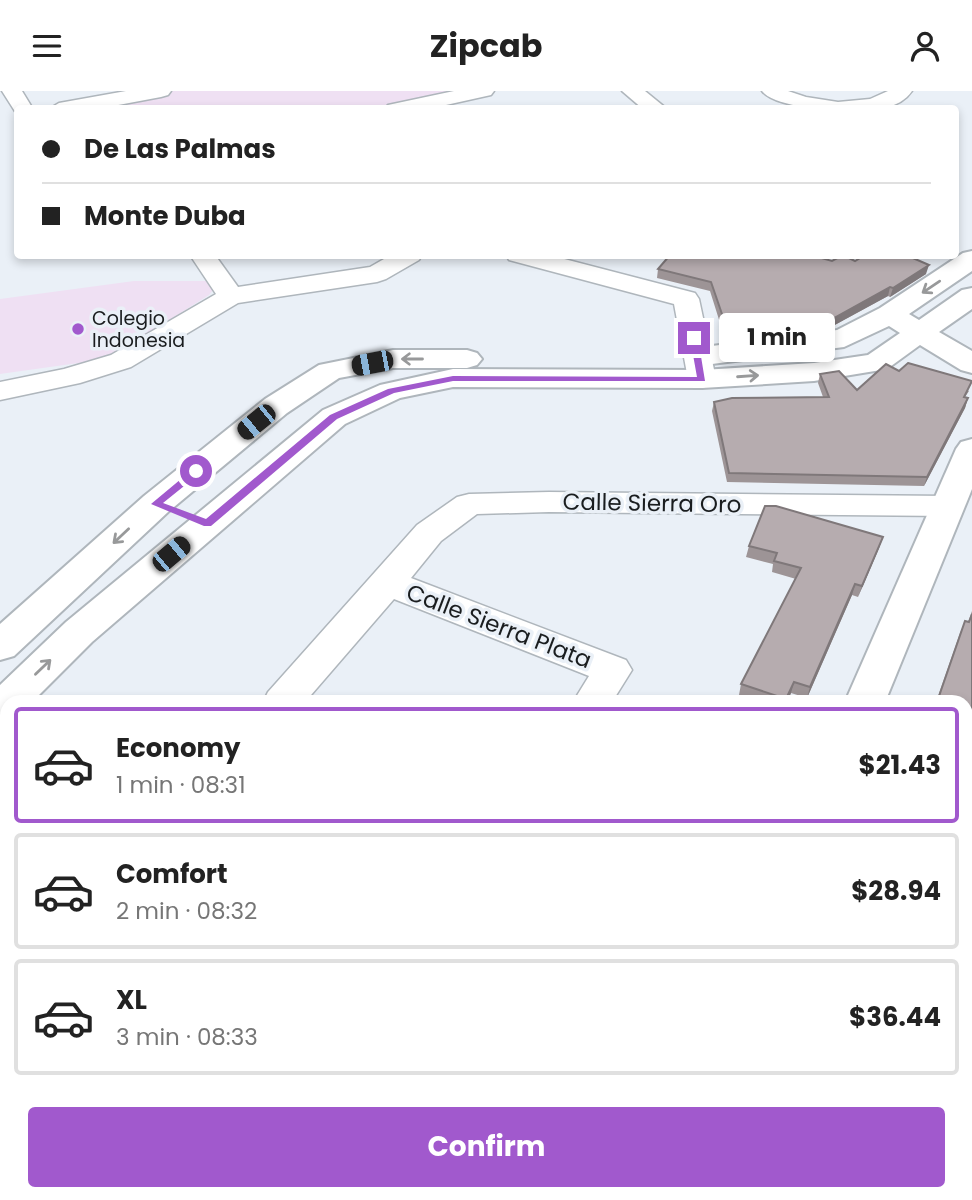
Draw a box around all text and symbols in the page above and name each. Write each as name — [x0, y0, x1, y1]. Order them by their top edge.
text: Zipcab — [429, 23, 543, 68]
icon: menu — [28, 27, 66, 65]
icon: person — [906, 27, 944, 65]
text: De Las Palmas — [84, 131, 276, 167]
text: Monte Duba — [84, 198, 246, 234]
one-way arrow — [922, 280, 941, 294]
place label: Colegio Indonesia — [92, 305, 185, 354]
callout: 1 min — [718, 313, 834, 363]
marker: Colegio Indonesia — [70, 321, 86, 337]
text: 1 min — [747, 321, 807, 353]
route end — [678, 322, 710, 354]
car — [350, 349, 395, 377]
one-way arrow — [401, 352, 424, 366]
one-way arrow — [736, 369, 759, 382]
car — [234, 401, 279, 443]
route start — [180, 455, 212, 487]
street label: Calle Sierra Oro — [562, 485, 742, 521]
one-way arrow — [112, 527, 129, 544]
car — [149, 532, 194, 576]
street label: Calle Sierra Plata — [402, 576, 596, 676]
one-way arrow — [34, 658, 51, 675]
text: Economy — [116, 730, 240, 766]
icon: car — [32, 734, 95, 797]
text: $21.43 — [859, 747, 941, 783]
text: 1 min · 08:31 — [116, 769, 246, 801]
text: Comfort — [116, 856, 228, 892]
icon: car — [32, 860, 95, 923]
text: $28.94 — [851, 873, 941, 909]
text: 2 min · 08:32 — [116, 895, 257, 927]
text: XL — [116, 982, 147, 1018]
icon: car — [32, 986, 95, 1049]
text: $36.44 — [849, 999, 941, 1035]
text: 3 min · 08:33 — [116, 1021, 258, 1053]
button: Confirm — [28, 1107, 945, 1187]

